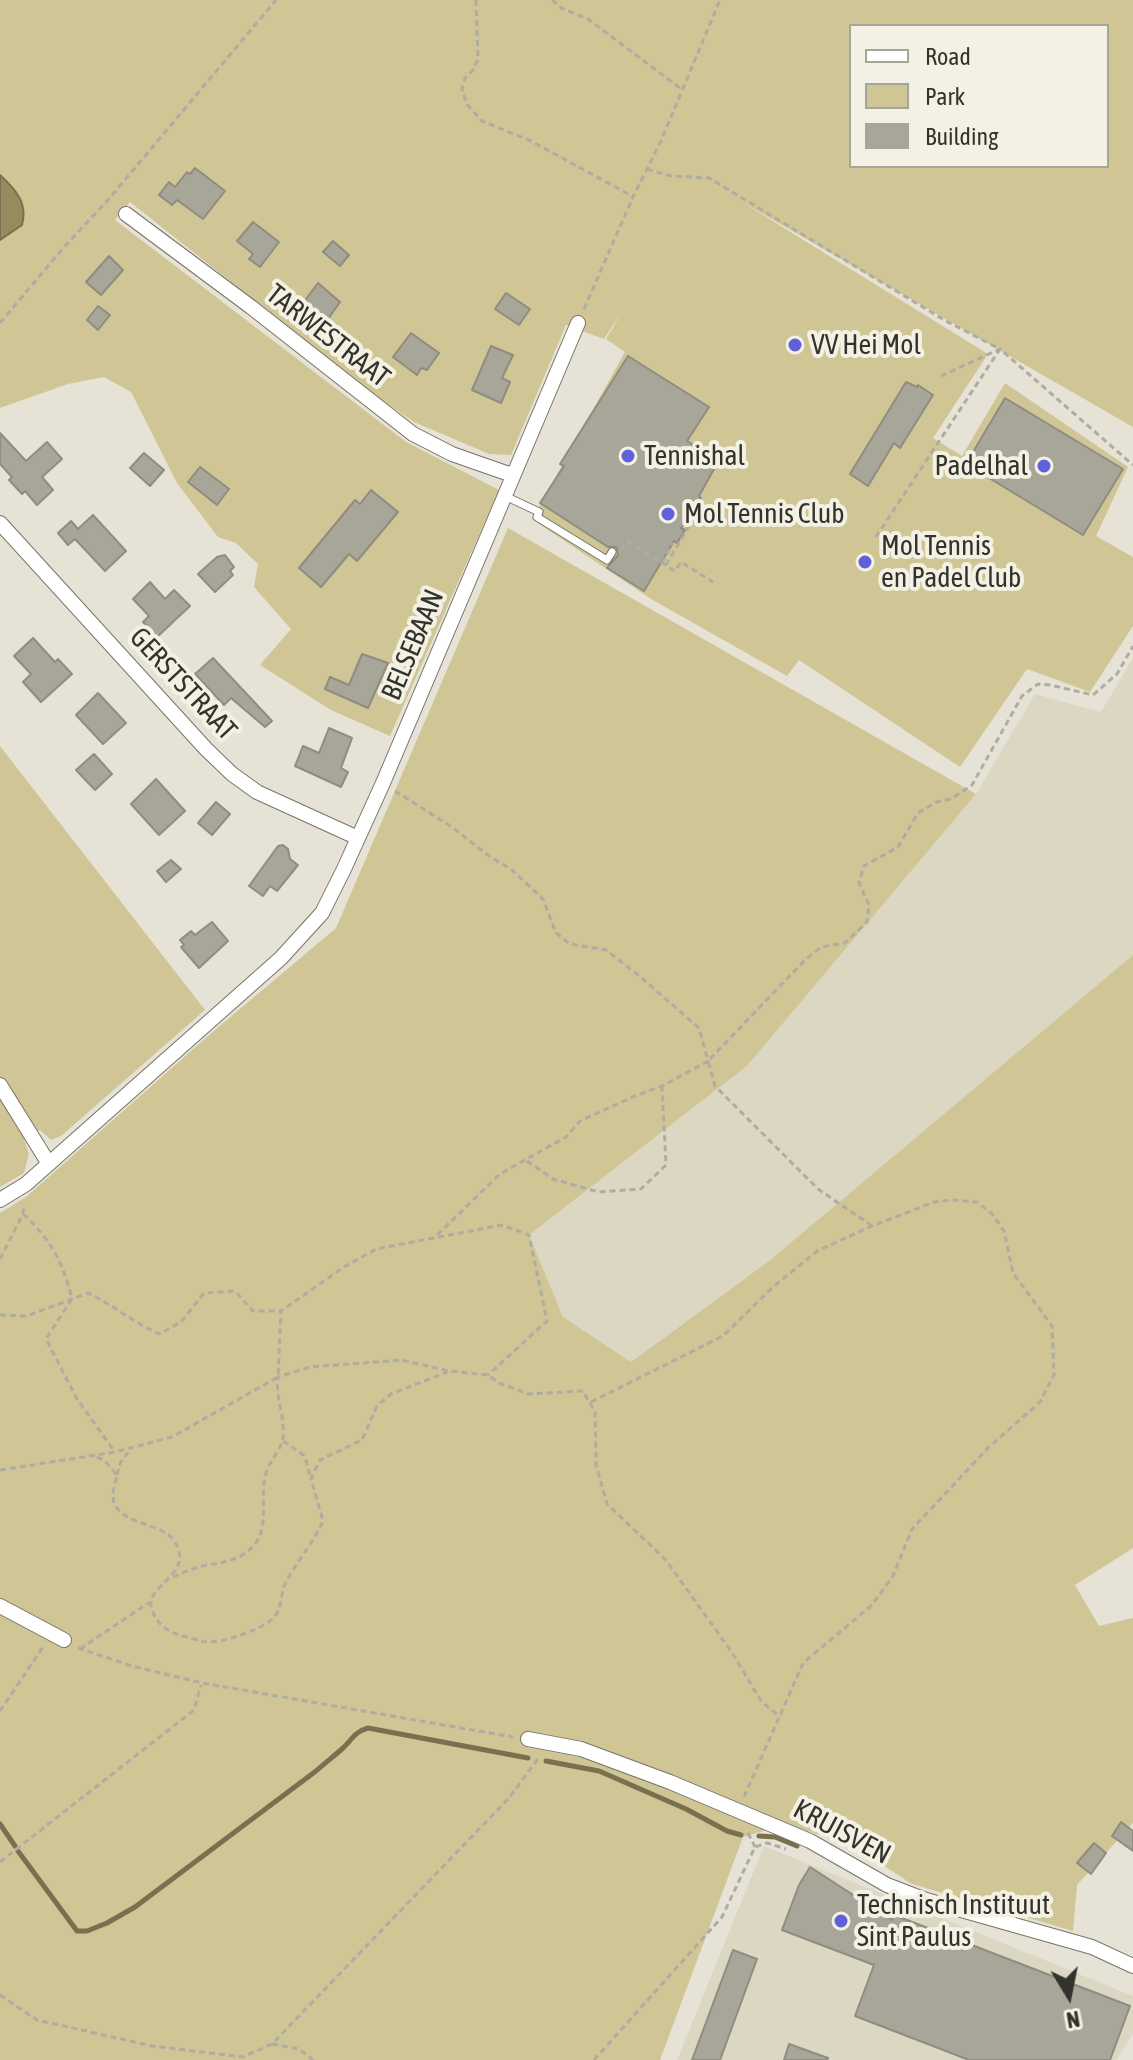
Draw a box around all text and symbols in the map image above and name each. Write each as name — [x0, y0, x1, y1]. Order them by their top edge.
legend — [849, 24, 1109, 168]
text: Road — [925, 43, 971, 70]
text: Park — [925, 83, 965, 110]
text: Building — [925, 123, 998, 150]
street label: TARWESTRAAT — [260, 277, 396, 395]
place label: VV Hei Mol — [811, 328, 921, 362]
marker: VV Hei Mol — [786, 336, 804, 354]
place label: Tennishal — [644, 439, 745, 473]
marker: Tennishal — [619, 447, 637, 465]
place label: Padelhal — [934, 449, 1028, 483]
marker: Padelhal — [1035, 457, 1053, 475]
place label: Mol Tennis Club — [684, 497, 845, 531]
marker: Mol Tennis Club — [659, 505, 677, 523]
place label: Mol Tennis en Padel Club — [881, 529, 1021, 595]
marker: Mol Tennis en Padel Club — [856, 553, 874, 571]
street label: BELSEBAAN — [375, 585, 451, 705]
street label: GERSTSTRAAT — [122, 621, 244, 747]
street label: KRUISVEN — [788, 1792, 896, 1872]
place label: Technisch Instituut Sint Paulus — [857, 1888, 1050, 1954]
marker: Technisch Instituut Sint Paulus — [832, 1912, 850, 1930]
north arrow — [1029, 1956, 1109, 2036]
text: N — [1065, 2006, 1082, 2034]

